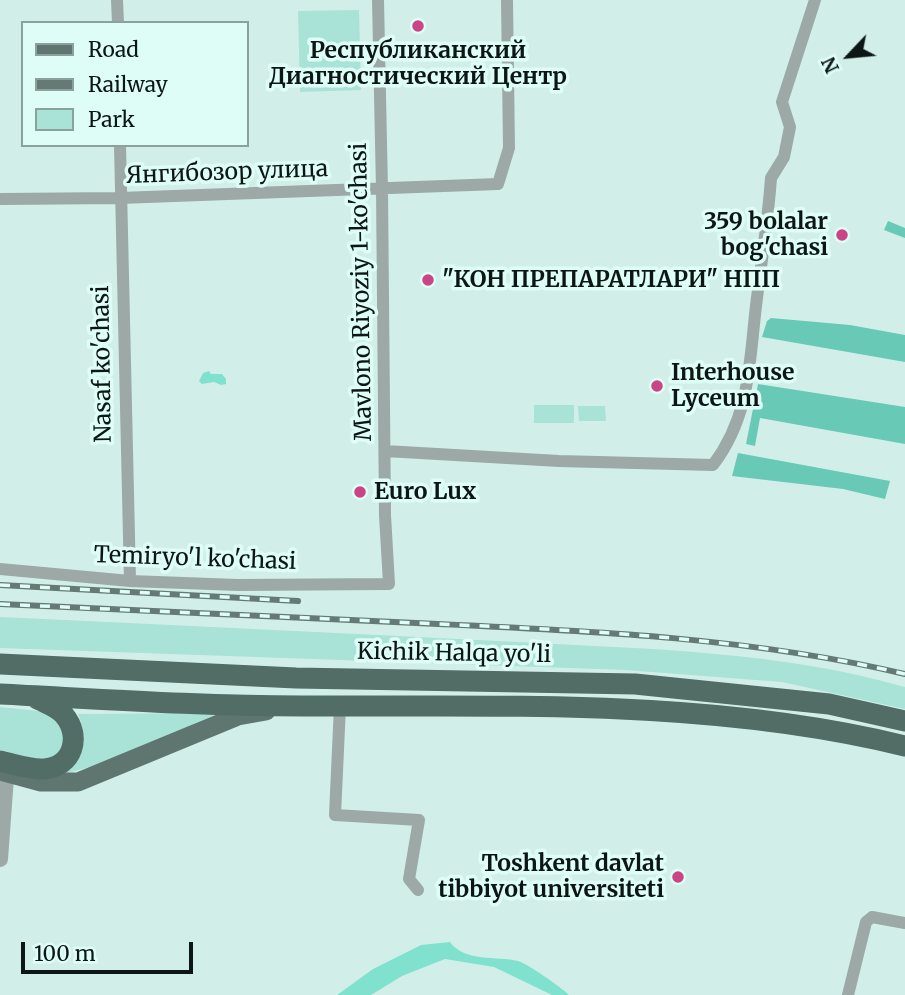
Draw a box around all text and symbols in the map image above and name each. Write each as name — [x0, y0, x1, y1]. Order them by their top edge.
marker: Республиканский Диагностический Центр — [410, 18, 426, 34]
legend — [21, 21, 248, 147]
north arrow — [814, 21, 884, 91]
text: Road — [88, 36, 139, 63]
place label: Республиканский Диагностический Центр — [269, 37, 567, 91]
text: N — [816, 53, 844, 77]
text: Railway — [88, 71, 168, 98]
text: Park — [88, 106, 135, 133]
street label: Mavlono Riyoziy 1-ko'chasi — [346, 143, 378, 441]
street label: Янгибозор улица — [125, 156, 329, 190]
place label: 359 bolalar bog'chasi — [704, 208, 828, 262]
marker: 359 bolalar bog'chasi — [834, 227, 850, 243]
place label: "КОН ПРЕПАРАТЛАРИ" НПП — [442, 266, 780, 294]
marker: "КОН ПРЕПАРАТЛАРИ" НПП — [420, 272, 436, 288]
street label: Nasaf ko'chasi — [88, 285, 118, 443]
place label: Interhouse Lyceum — [671, 359, 795, 413]
marker: Interhouse Lyceum — [649, 378, 665, 394]
place label: Euro Lux — [374, 478, 476, 506]
marker: Euro Lux — [352, 484, 368, 500]
street label: Temiryo'l ko'chasi — [93, 542, 297, 576]
street label: Kichik Halqa yo'li — [357, 639, 551, 669]
place label: Toshkent davlat tibbiyot universiteti — [438, 850, 664, 904]
marker: Toshkent davlat tibbiyot universiteti — [670, 869, 686, 885]
scale bar — [24, 928, 196, 972]
text: 100 m — [34, 940, 96, 967]

